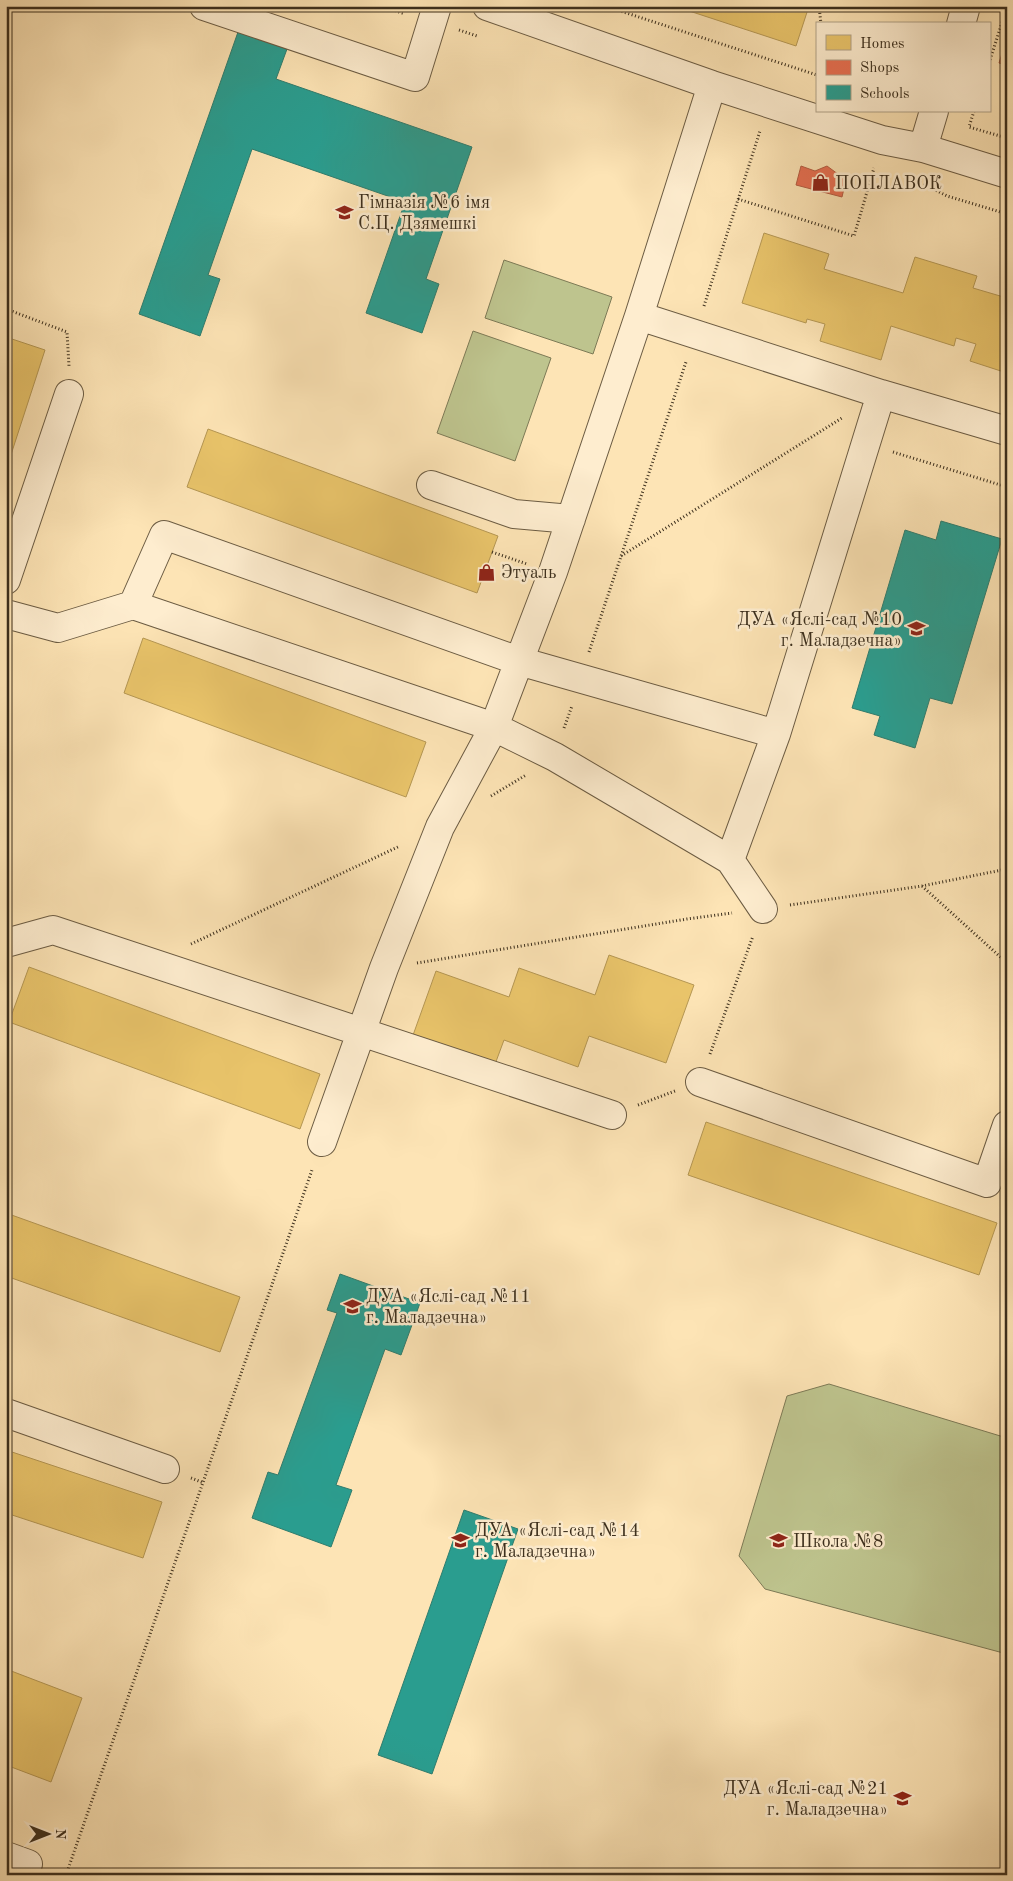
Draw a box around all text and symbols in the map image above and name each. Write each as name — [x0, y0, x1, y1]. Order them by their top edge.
legend — [816, 22, 990, 112]
text: Homes — [860, 37, 905, 52]
text: Shops — [860, 61, 899, 76]
text: Schools — [860, 87, 909, 102]
shop icon: ПОПЛАВОК — [811, 173, 831, 193]
place label: ПОПЛАВОК — [835, 175, 942, 193]
place label: Гімназія №6 iмя С.Ц. Дзямешкi — [358, 194, 490, 233]
school or university icon: Гімназія №6 iмя С.Ц. Дзямешкi — [334, 202, 354, 222]
shop icon: Этуаль — [477, 562, 497, 582]
place label: Этуаль — [501, 564, 556, 582]
place label: ДУА «Яслі-сад №10 г. Маладзечна» — [737, 611, 902, 650]
school or university icon: ДУА «Яслі-сад №10 г. Маладзечна» — [906, 619, 926, 639]
place label: ДУА «Яслі-сад №11 г. Маладзечна» — [366, 1288, 531, 1327]
school or university icon: ДУА «Яслі-сад №11 г. Маладзечна» — [342, 1296, 362, 1316]
place label: ДУА «Яслі-сад №14 г. Маладзечна» — [475, 1522, 640, 1561]
school or university icon: ДУА «Яслі-сад №14 г. Маладзечна» — [451, 1530, 471, 1550]
school or university icon: Школа №8 — [769, 1531, 789, 1551]
place label: Школа №8 — [793, 1533, 883, 1551]
place label: ДУА «Яслі-сад №21 г. Маладзечна» — [723, 1780, 888, 1819]
school or university icon: ДУА «Яслі-сад №21 г. Маладзечна» — [892, 1788, 912, 1808]
north arrow — [22, 1808, 72, 1858]
text: N — [53, 1829, 67, 1840]

